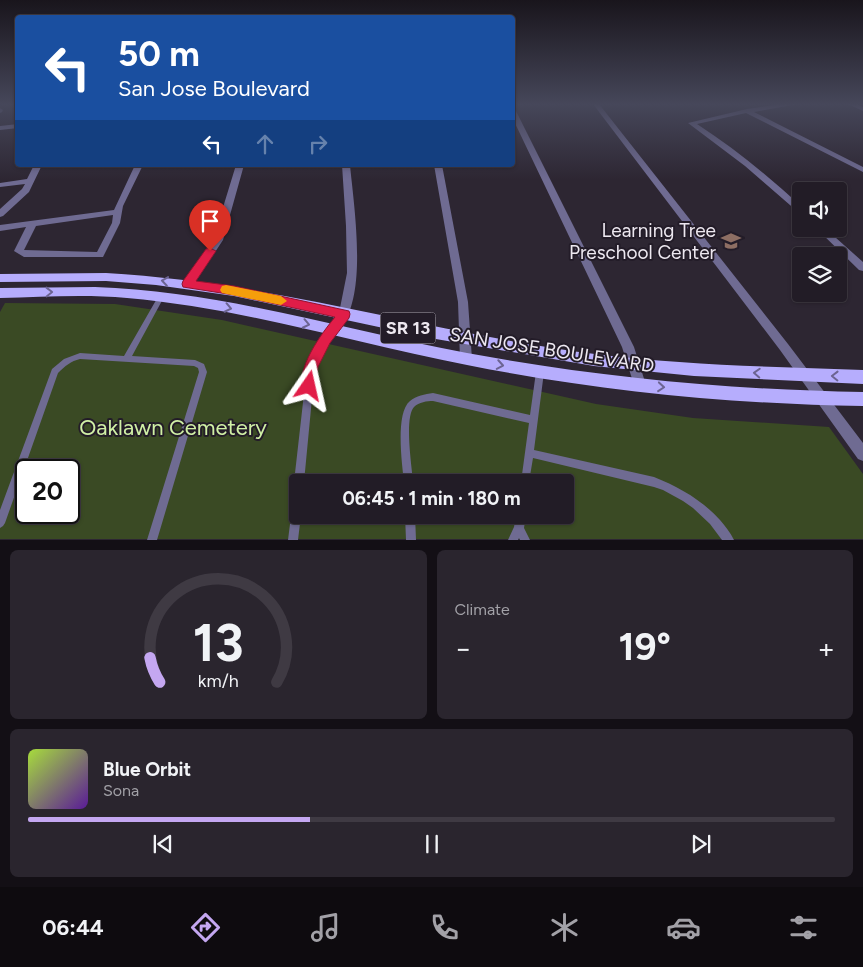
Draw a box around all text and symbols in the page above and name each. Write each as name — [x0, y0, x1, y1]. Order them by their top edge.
text: 50 m — [118, 33, 200, 75]
icon: left — [35, 35, 100, 100]
text: San Jose Boulevard — [118, 75, 310, 102]
icon: left — [198, 130, 226, 158]
icon: ahead — [251, 130, 279, 158]
icon: right — [304, 130, 332, 158]
map controls — [792, 182, 847, 302]
button: sound — [792, 182, 847, 237]
pin — [189, 200, 231, 251]
icon: arrive — [196, 207, 224, 235]
place label: Learning Tree Preschool Center — [569, 219, 717, 264]
school or university icon: Learning Tree Preschool Center — [720, 230, 742, 252]
button: layers — [792, 247, 847, 302]
one-way arrow — [161, 276, 169, 287]
one-way arrow — [45, 286, 53, 297]
one-way arrow — [223, 302, 232, 312]
road number: SR 13 — [380, 312, 436, 343]
one-way arrow — [302, 319, 311, 329]
street label: SAN JOSE BOULEVARD — [448, 322, 656, 378]
position arrow — [282, 359, 334, 411]
one-way arrow — [496, 359, 505, 369]
one-way arrow — [753, 368, 761, 379]
one-way arrow — [830, 371, 838, 381]
one-way arrow — [657, 382, 665, 393]
park label: Oaklawn Cemetery — [79, 414, 267, 441]
speed limit sign: 20 — [15, 459, 80, 524]
text: 06:45 · 1 min · 180 m — [342, 487, 521, 510]
text: Climate — [455, 600, 510, 619]
text: 13 — [193, 612, 244, 674]
text: 19° — [619, 624, 671, 670]
text: − — [455, 631, 472, 665]
text: + — [818, 631, 835, 665]
text: km/h — [198, 670, 239, 691]
text: Blue Orbit — [103, 758, 191, 781]
text: Sona — [103, 781, 139, 800]
icon: previous — [149, 830, 177, 858]
icon: pause — [418, 830, 446, 858]
icon: next — [687, 830, 715, 858]
icon: directions — [188, 910, 223, 945]
icon: music — [308, 910, 343, 945]
icon: phone — [427, 910, 462, 945]
icon: climate — [547, 910, 582, 945]
icon: car — [666, 910, 701, 945]
icon: filters — [786, 910, 821, 945]
text: 06:44 — [42, 914, 104, 941]

